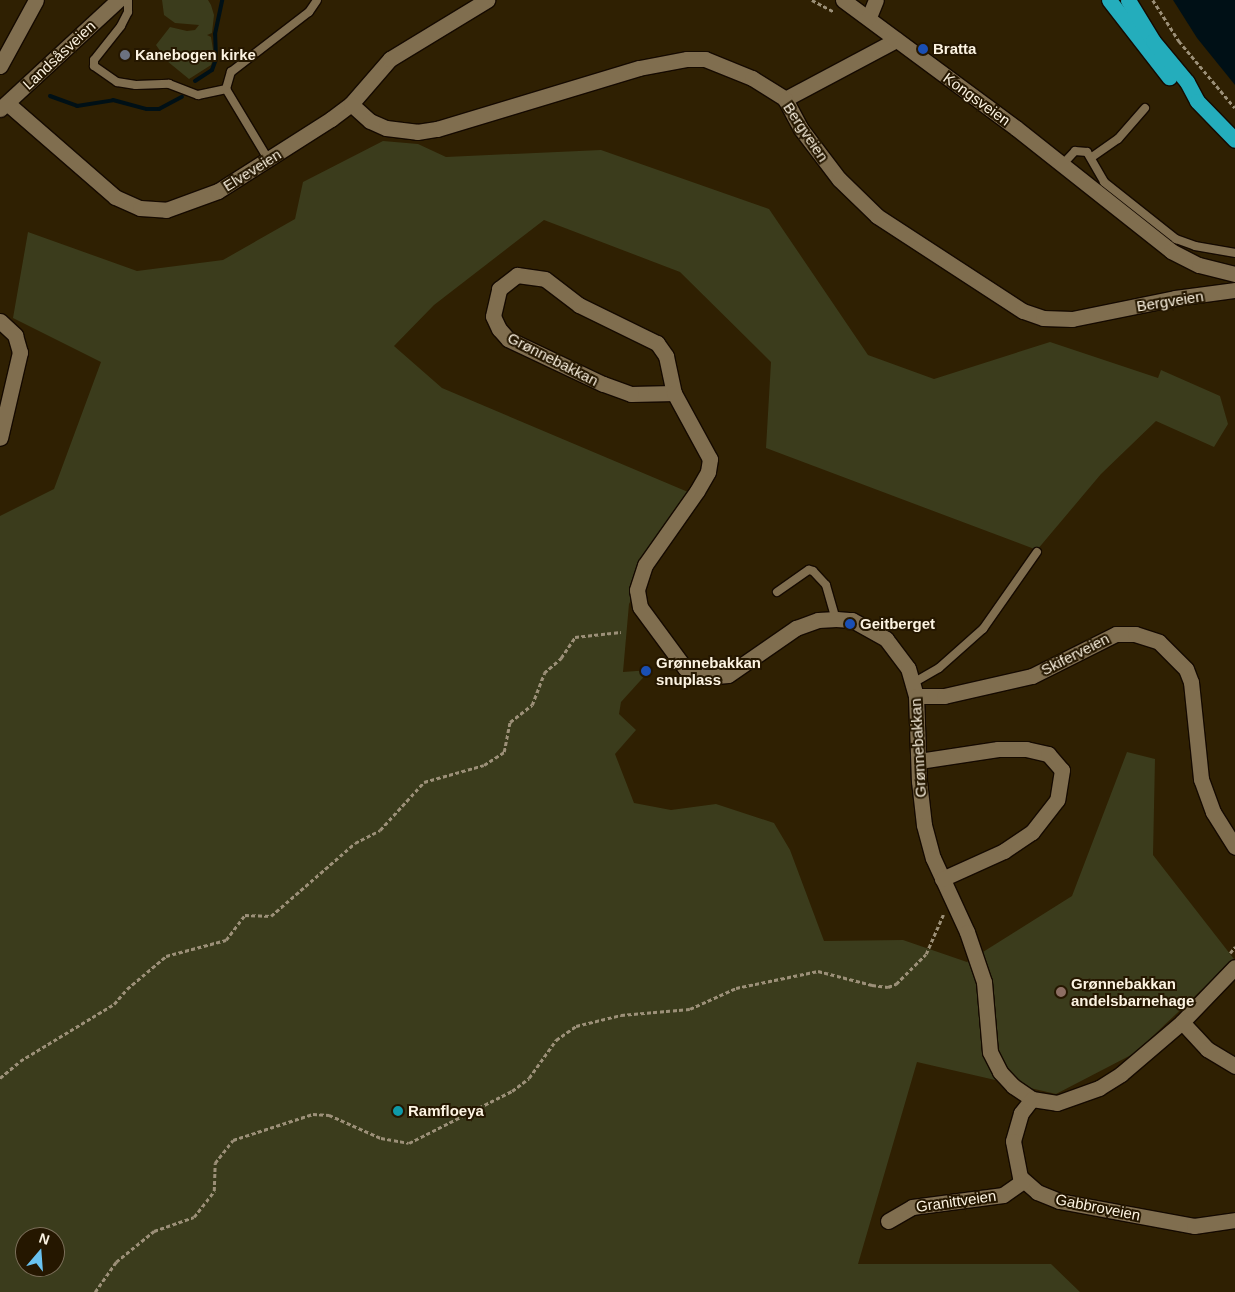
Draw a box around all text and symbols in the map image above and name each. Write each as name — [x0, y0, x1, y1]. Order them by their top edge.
street label: Landsåsveien — [19, 17, 99, 93]
place label: Bratta — [933, 40, 976, 58]
marker: Bratta — [917, 43, 929, 55]
place label: Kanebogen kirke — [135, 46, 256, 64]
marker: Kanebogen kirke — [119, 49, 131, 61]
street label: Kongsveien — [940, 69, 1014, 129]
street label: Bergveien — [780, 99, 832, 165]
street label: Elveveien — [220, 145, 284, 195]
street label: Bergveien — [1135, 287, 1205, 315]
street label: Grønnebakkan — [505, 328, 601, 390]
place label: Geitberget — [860, 615, 935, 633]
marker: Geitberget — [844, 618, 856, 630]
street label: Skiferveien — [1038, 629, 1112, 679]
place label: Grønnebakkan snuplass — [656, 653, 761, 688]
marker: Grønnebakkan snuplass — [640, 665, 652, 677]
street label: Grønnebakkan — [906, 698, 930, 798]
place label: Grønnebakkan andelsbarnehage — [1071, 974, 1194, 1009]
marker: Grønnebakkan andelsbarnehage — [1055, 986, 1067, 998]
place label: Ramfloeya — [408, 1102, 484, 1120]
marker: Ramfloeya — [392, 1105, 404, 1117]
street label: Granittveien — [915, 1186, 997, 1216]
street label: Gabbroveien — [1054, 1190, 1142, 1224]
north arrow — [15, 1227, 65, 1277]
text: N — [37, 1230, 52, 1248]

